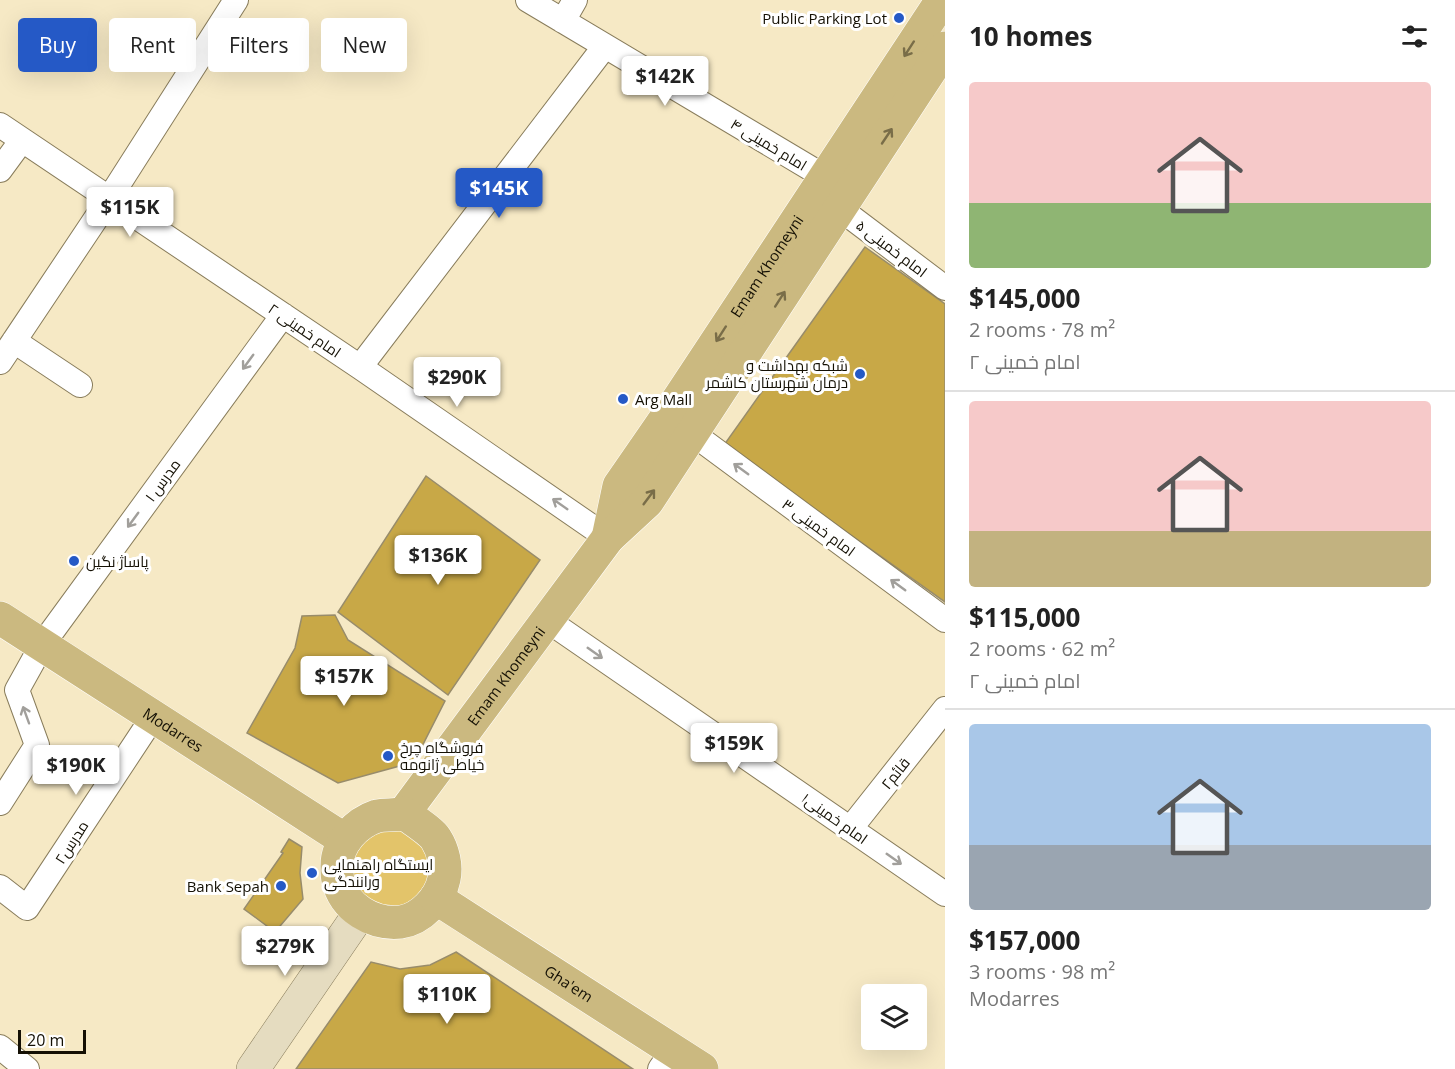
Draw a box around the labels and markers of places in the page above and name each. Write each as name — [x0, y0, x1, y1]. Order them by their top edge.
place label: Public Parking Lot — [762, 8, 887, 28]
marker: Public Parking Lot — [892, 11, 906, 25]
pin: $142K — [623, 56, 707, 107]
pin: $145K — [457, 168, 541, 219]
pin: $115K — [88, 187, 172, 238]
place label: شبکه بهداشت و درمان شهرستان کاشمر — [705, 355, 848, 393]
pin: $290K — [415, 357, 499, 408]
marker: شبکه بهداشت و درمان شهرستان کاشمر — [853, 367, 867, 381]
place label: Arg Mall — [635, 389, 692, 409]
marker: Arg Mall — [616, 392, 630, 406]
pin: $136K — [396, 535, 480, 586]
place label: پاساژ نگین — [86, 551, 149, 572]
marker: پاساژ نگین — [67, 554, 81, 568]
pin: $157K — [302, 656, 386, 707]
pin: $159K — [692, 723, 776, 774]
place label: فروشگاه چرخ خیاطی ژانومه — [400, 737, 484, 775]
pin: $190K — [34, 745, 118, 796]
marker: فروشگاه چرخ خیاطی ژانومه — [381, 749, 395, 763]
place label: ایستگاه راهنمایی ورانندگی — [324, 854, 433, 892]
marker: ایستگاه راهنمایی ورانندگی — [305, 866, 319, 880]
place label: Bank Sepah — [187, 876, 269, 896]
marker: Bank Sepah — [274, 879, 288, 893]
pin: $279K — [243, 926, 327, 977]
pin: $110K — [405, 974, 489, 1025]

